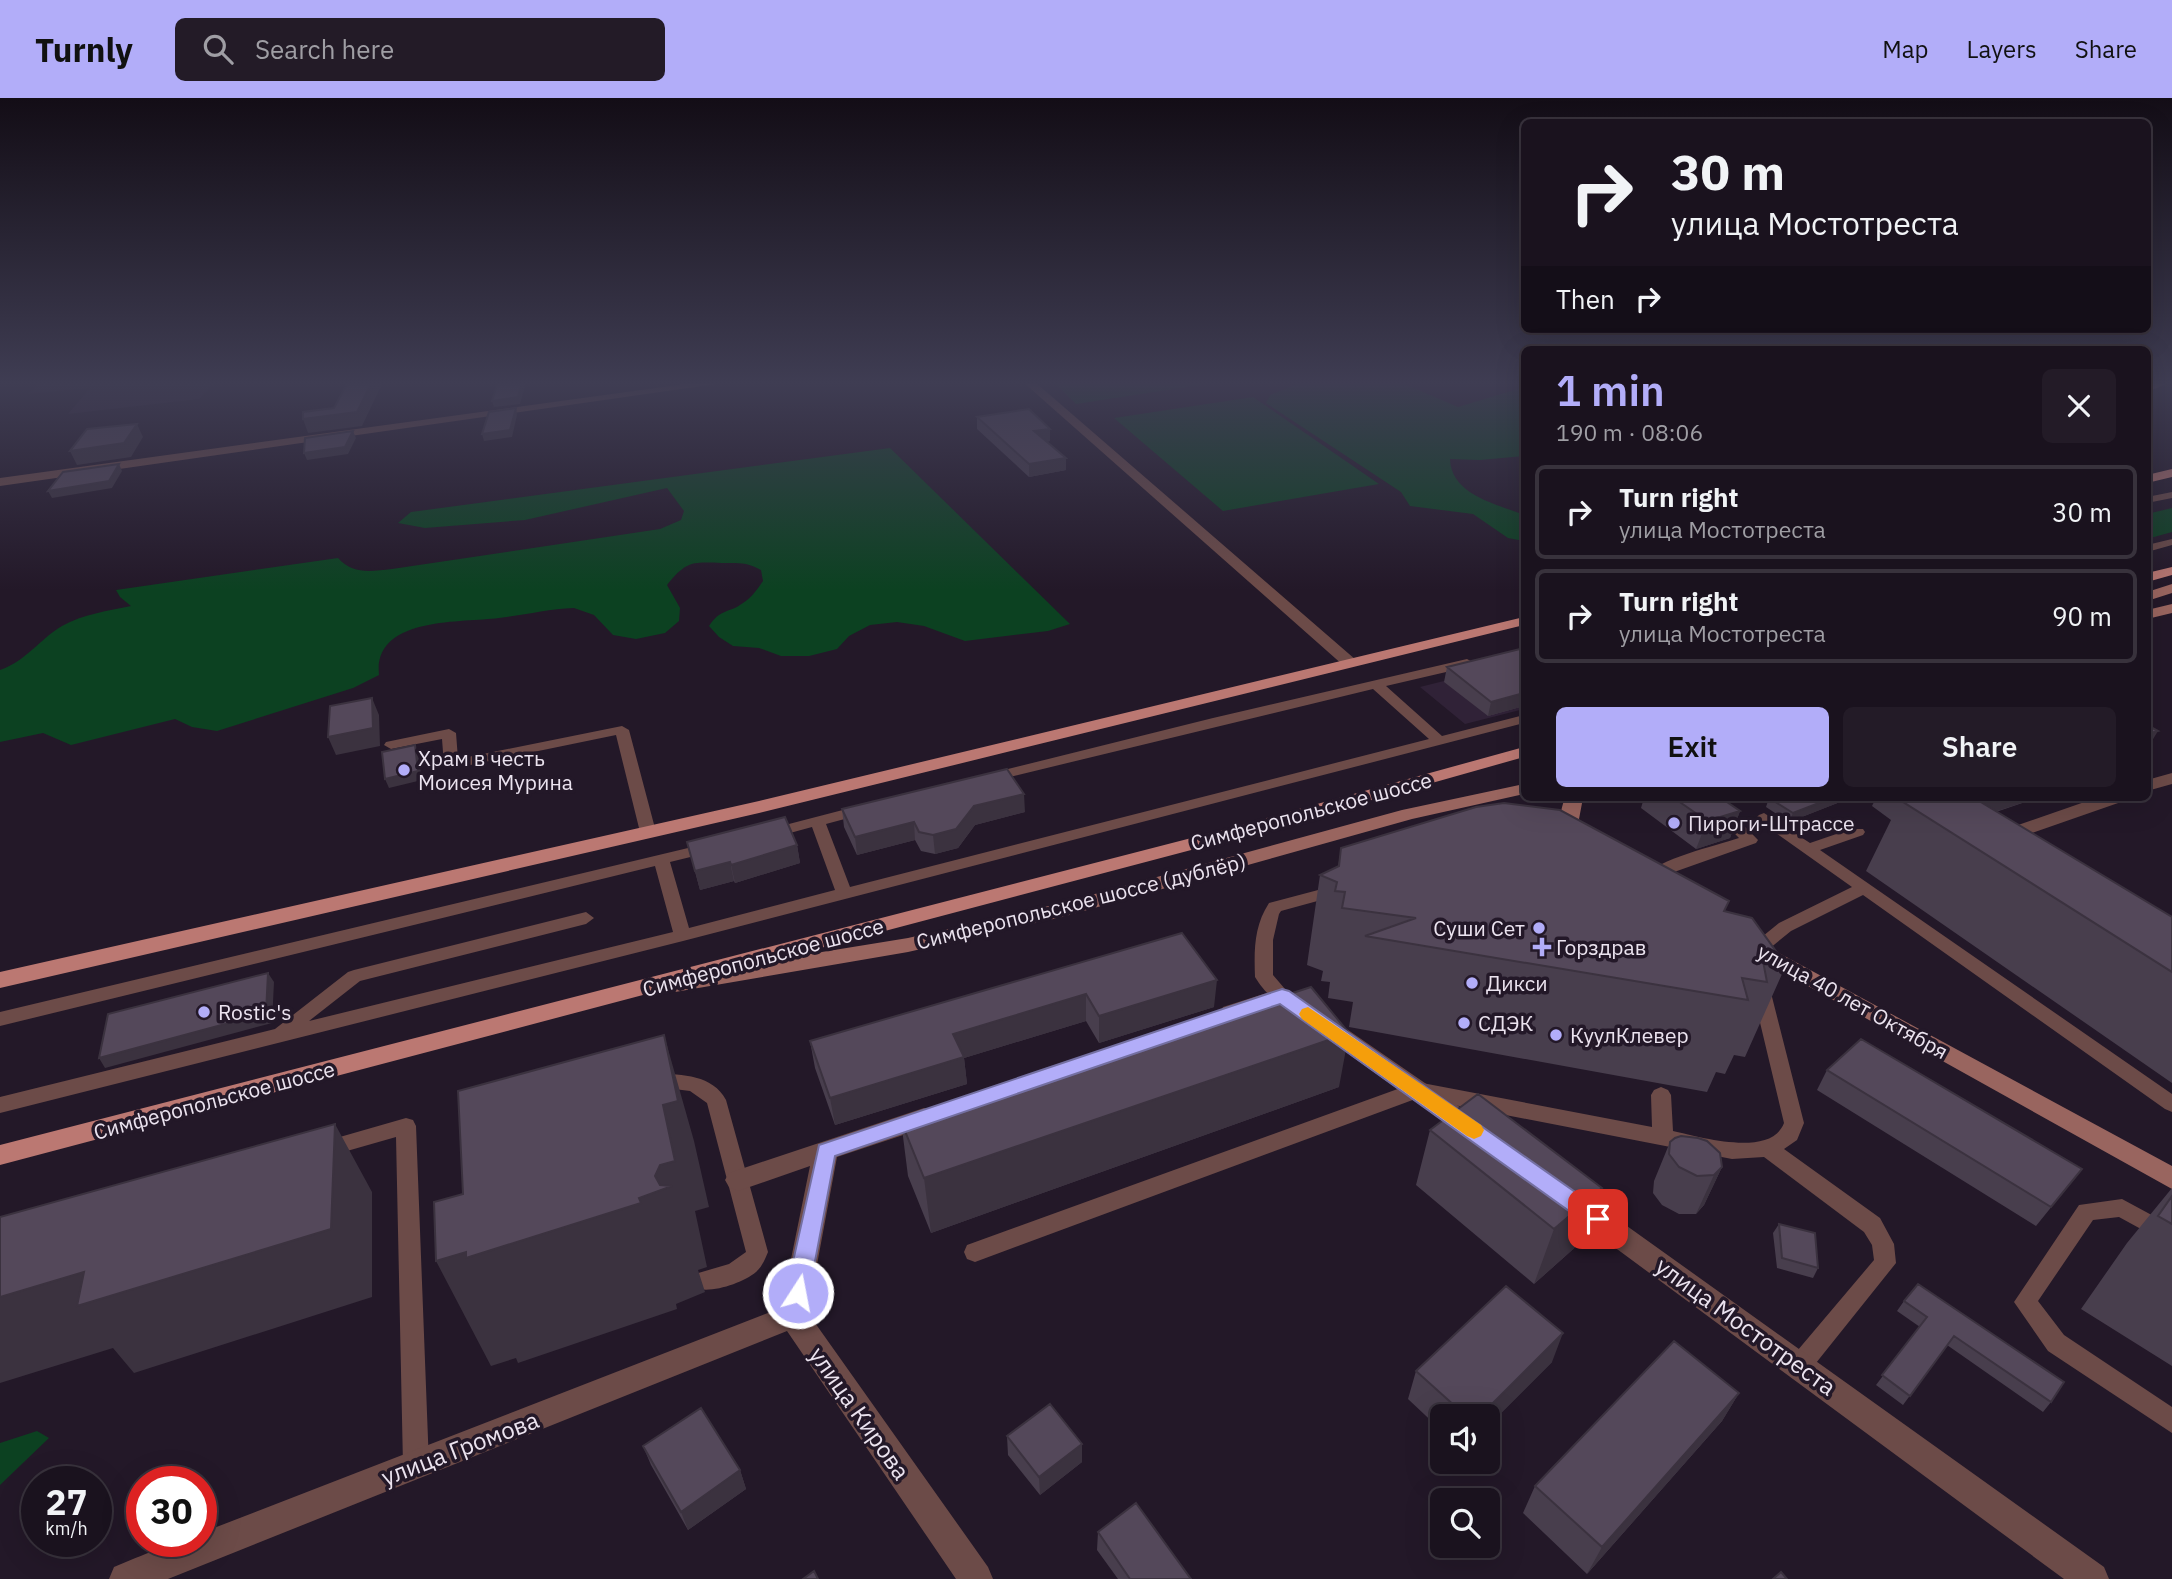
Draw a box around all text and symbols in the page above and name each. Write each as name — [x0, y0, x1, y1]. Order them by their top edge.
search box — [175, 18, 665, 81]
text: Turnly — [35, 28, 133, 71]
icon: search — [199, 30, 237, 68]
text: Search here — [255, 32, 394, 66]
text: Map — [1882, 33, 1929, 65]
text: Layers — [1967, 33, 2037, 65]
text: Share — [2075, 33, 2137, 65]
text: 30 m — [1671, 140, 1785, 203]
icon: right — [1556, 147, 1647, 238]
text: улица Мостотреста — [1671, 202, 1959, 244]
icon: right — [1629, 280, 1667, 318]
text: Then — [1556, 282, 1615, 316]
text: 1 min — [1556, 363, 1665, 418]
button: close — [2042, 369, 2116, 443]
text: 190 m · 08:06 — [1556, 417, 1703, 447]
text: Turn right — [1619, 480, 1738, 514]
icon: right — [1560, 493, 1598, 531]
text: 30 m — [2052, 495, 2112, 529]
text: улица Мостотреста — [1619, 514, 1826, 544]
text: Turn right — [1619, 584, 1738, 618]
icon: right — [1560, 597, 1598, 635]
text: 90 m — [2052, 599, 2112, 633]
text: улица Мостотреста — [1619, 618, 1826, 648]
button: Exit — [1556, 707, 1829, 787]
button: Share — [1843, 707, 2116, 787]
place label: Храм в честь Моисея Мурина — [418, 744, 573, 796]
marker: Храм в честь Моисея Мурина — [396, 762, 412, 778]
street label: Симферопольское шоссе — [1187, 765, 1435, 857]
place label: Пироги-Штрассе — [1688, 809, 1855, 837]
marker: Пироги-Штрассе — [1666, 815, 1682, 831]
street label: Симферопольское шоссе (дублёр) — [913, 846, 1249, 956]
street label: Симферопольское шоссе — [639, 911, 887, 1003]
place label: Суши Сет — [1433, 914, 1525, 942]
marker: Суши Сет — [1531, 920, 1547, 936]
place label: Горздрав — [1556, 933, 1646, 961]
street label: улица 40 лет Октября — [1753, 937, 1953, 1065]
marker: Горздрав — [1534, 939, 1550, 955]
place label: Дикси — [1486, 969, 1548, 997]
marker: Дикси — [1464, 975, 1480, 991]
place label: Rostic's — [218, 998, 291, 1026]
marker: Rostic's — [196, 1004, 212, 1020]
place label: СДЭК — [1478, 1009, 1533, 1037]
marker: СДЭК — [1456, 1015, 1472, 1031]
place label: КуулКлевер — [1570, 1021, 1689, 1049]
marker: КуулКлевер — [1548, 1027, 1564, 1043]
street label: Симферопольское шоссе — [90, 1054, 338, 1146]
pin — [1568, 1189, 1628, 1249]
icon: arrive — [1579, 1200, 1617, 1238]
street label: улица Мостотреста — [1649, 1250, 1843, 1402]
position arrow — [761, 1256, 835, 1330]
street label: улица Кирова — [802, 1340, 918, 1486]
street label: улица Громова — [377, 1403, 544, 1493]
map controls — [1430, 1404, 1500, 1558]
button: sound — [1430, 1404, 1500, 1474]
speed limit sign: 30 — [126, 1466, 217, 1557]
text: 27 — [45, 1479, 88, 1525]
button: search — [1430, 1488, 1500, 1558]
text: km/h — [45, 1517, 88, 1540]

